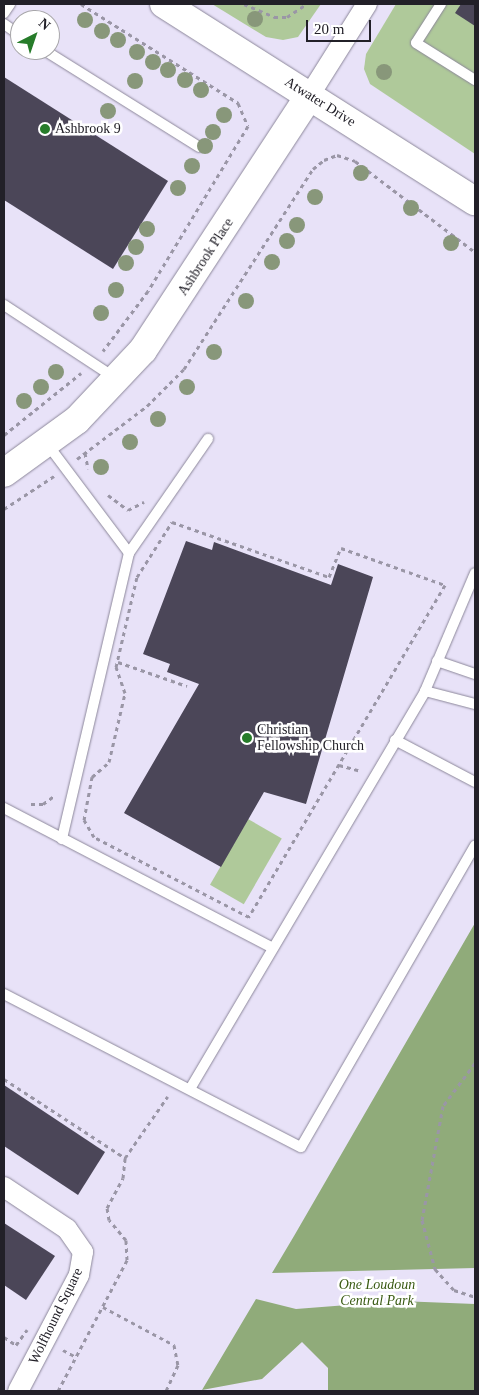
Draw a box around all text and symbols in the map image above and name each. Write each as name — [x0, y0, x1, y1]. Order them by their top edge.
north arrow — [10, 10, 60, 60]
scale bar — [309, 10, 374, 42]
text: N — [36, 15, 53, 33]
text: 20 m — [314, 21, 344, 37]
street label: Atwater Drive — [281, 74, 359, 130]
place label: Ashbrook 9 — [55, 121, 121, 137]
marker: Ashbrook 9 — [39, 123, 51, 135]
street label: Ashbrook Place — [175, 215, 237, 299]
place label: Christian Fellowship Church — [257, 722, 364, 754]
marker: Christian Fellowship Church — [241, 732, 253, 744]
street label: Wolfhound Square — [25, 1265, 87, 1367]
park label: One Loudoun Central Park — [339, 1277, 415, 1310]

